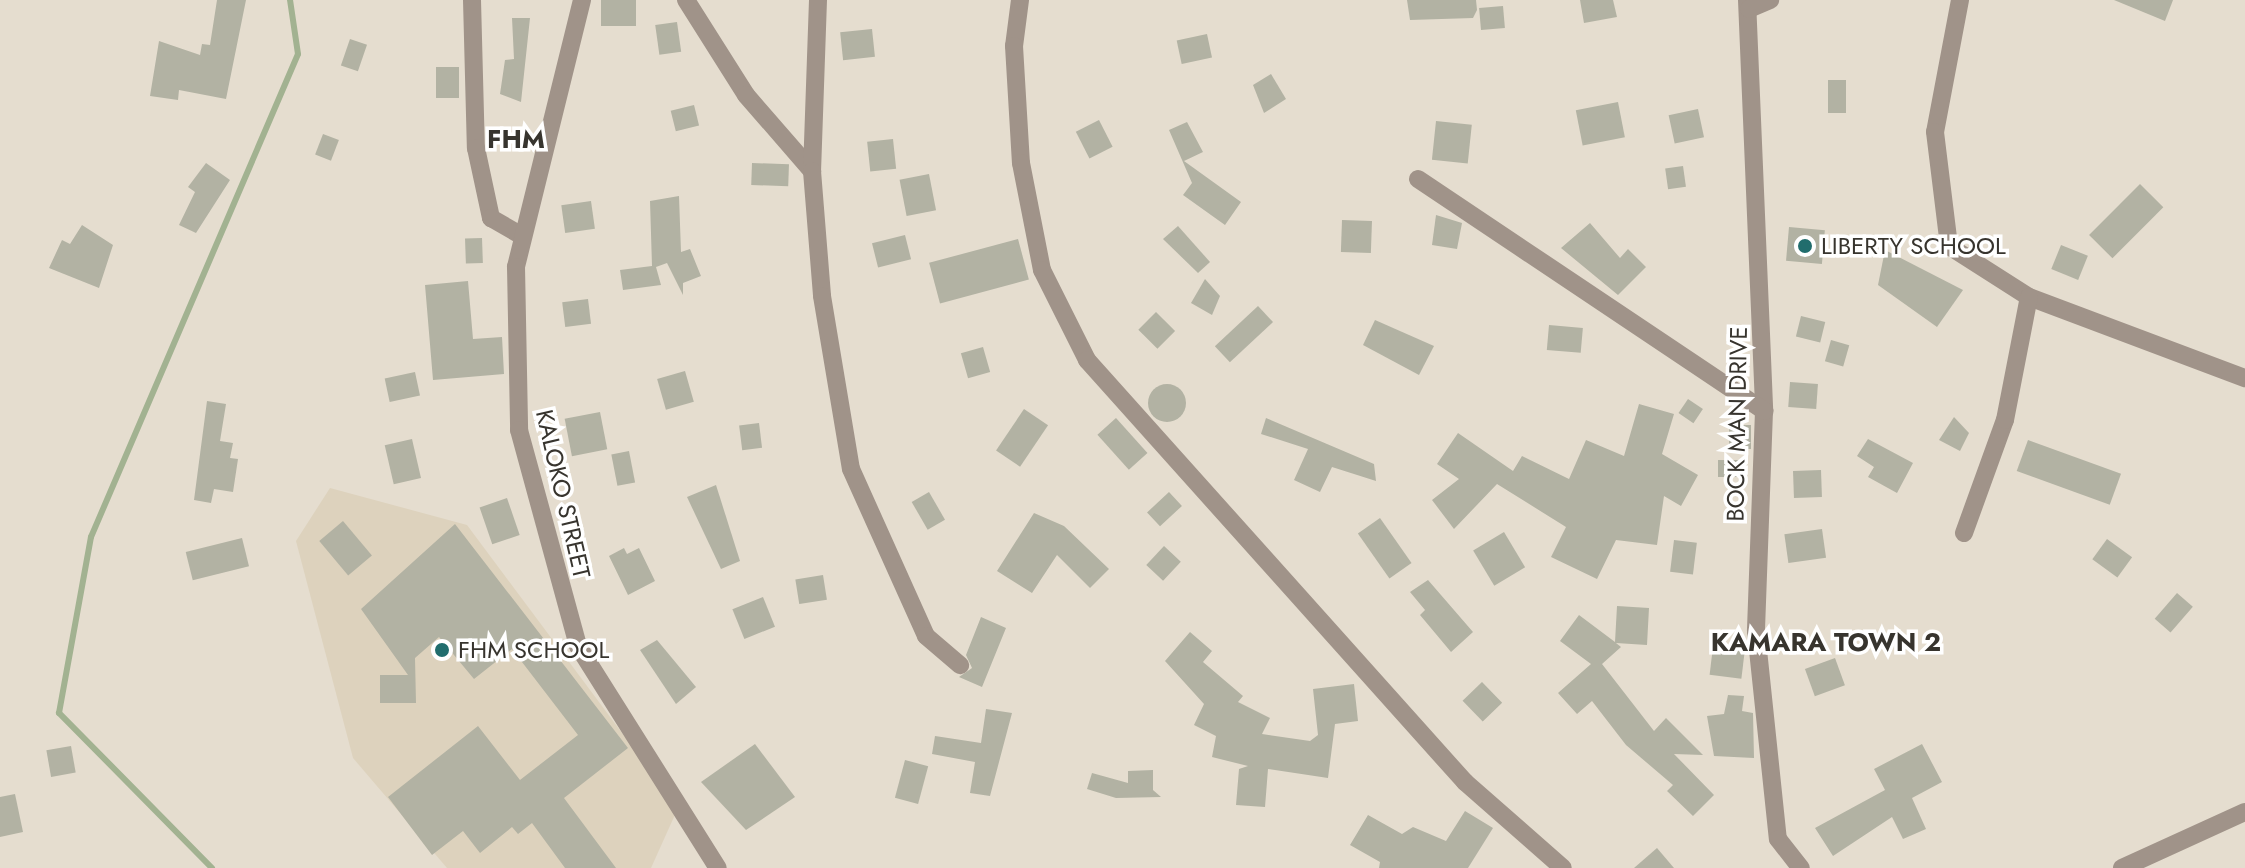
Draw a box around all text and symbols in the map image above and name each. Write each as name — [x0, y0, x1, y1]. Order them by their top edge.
district label: FHM — [487, 124, 545, 156]
place label: LIBERTY SCHOOL — [1821, 232, 2006, 260]
marker: LIBERTY SCHOOL — [1796, 237, 1814, 255]
street label: BOCK MAN DRIVE — [1721, 326, 1753, 522]
street label: KALOKO STREET — [530, 407, 596, 581]
district label: KAMARA TOWN 2 — [1711, 627, 1941, 659]
place label: FHM SCHOOL — [458, 636, 609, 664]
marker: FHM SCHOOL — [433, 641, 451, 659]

